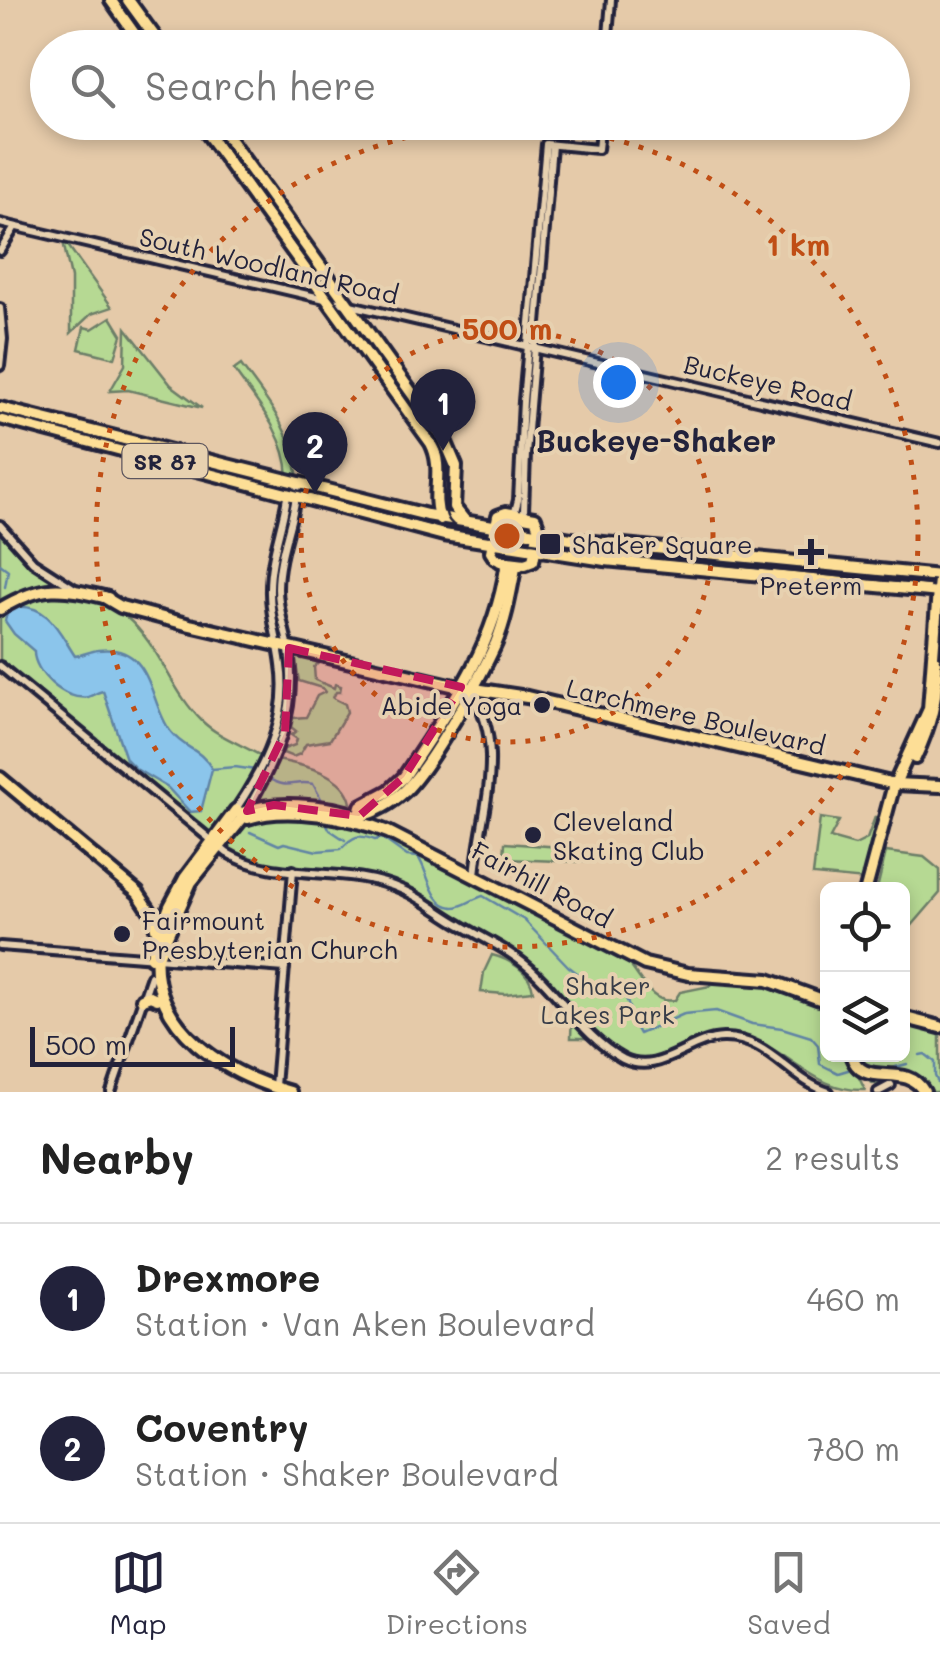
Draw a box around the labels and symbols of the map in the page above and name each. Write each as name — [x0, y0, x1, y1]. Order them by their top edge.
street label: South Woodland Road — [136, 220, 402, 310]
text: 1 km — [766, 224, 830, 264]
text: 500 m — [462, 308, 552, 348]
street label: Buckeye Road — [681, 347, 855, 418]
your location — [593, 357, 644, 408]
pin: 1 — [410, 368, 476, 451]
pin: 2 — [282, 412, 348, 494]
district label: Buckeye-Shaker — [536, 420, 776, 460]
road number: SR 87 — [122, 444, 208, 478]
centre of rings — [489, 518, 525, 554]
place label: Shaker Square — [572, 528, 752, 560]
marker: Shaker Square — [537, 531, 563, 557]
marker: Preterm — [798, 539, 824, 565]
place label: Preterm — [760, 569, 862, 601]
street label: Larchmere Boulevard — [564, 671, 828, 761]
place label: Abide Yoga — [381, 689, 522, 721]
marker: Abide Yoga — [531, 694, 553, 716]
place label: Cleveland Skating Club — [553, 805, 705, 866]
marker: Cleveland Skating Club — [522, 824, 544, 846]
street label: Fairhill Road — [466, 834, 618, 934]
place label: Fairmount Presbyterian Church — [142, 904, 398, 966]
marker: Fairmount Presbyterian Church — [111, 923, 133, 945]
park label: Shaker Lakes Park — [541, 969, 675, 1030]
scale bar — [30, 1022, 235, 1066]

